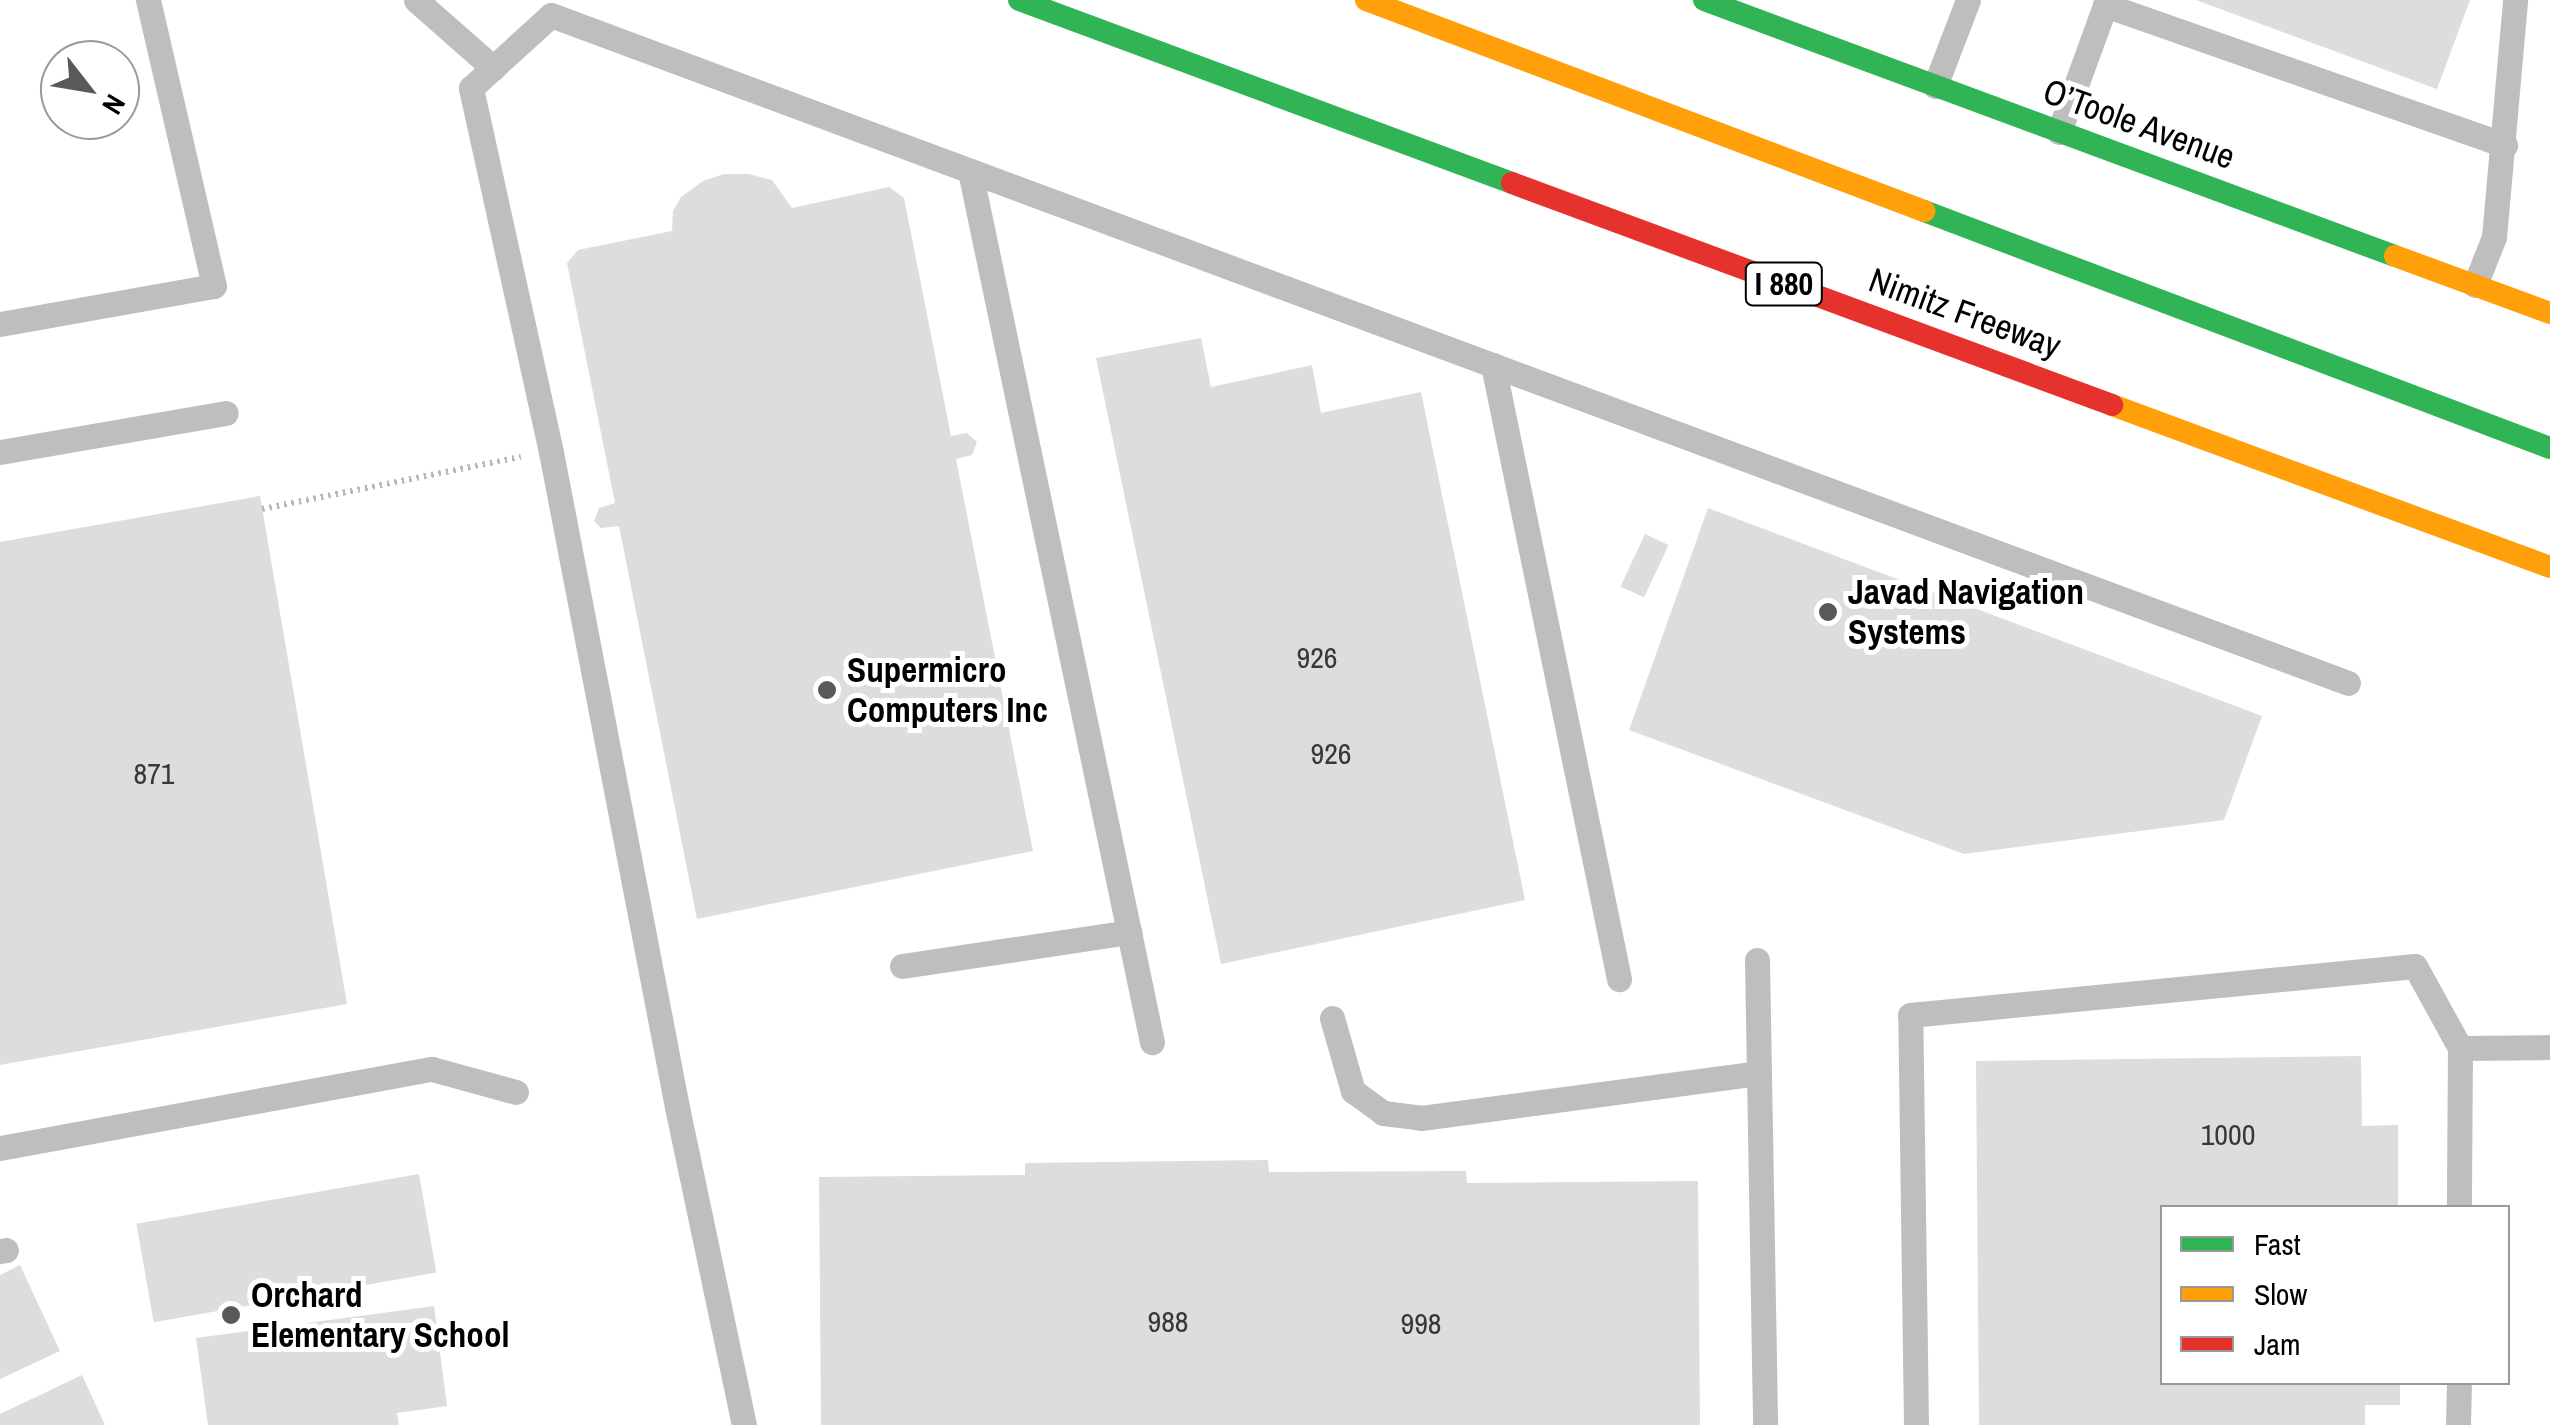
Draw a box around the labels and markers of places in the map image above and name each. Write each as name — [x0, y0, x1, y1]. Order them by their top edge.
place label: Javad Navigation Systems — [1848, 571, 2084, 653]
marker: Javad Navigation Systems — [1817, 601, 1839, 623]
place label: Supermicro Computers Inc — [847, 649, 1048, 731]
marker: Supermicro Computers Inc — [816, 679, 838, 701]
place label: Orchard Elementary School — [251, 1274, 509, 1356]
marker: Orchard Elementary School — [220, 1304, 242, 1326]

